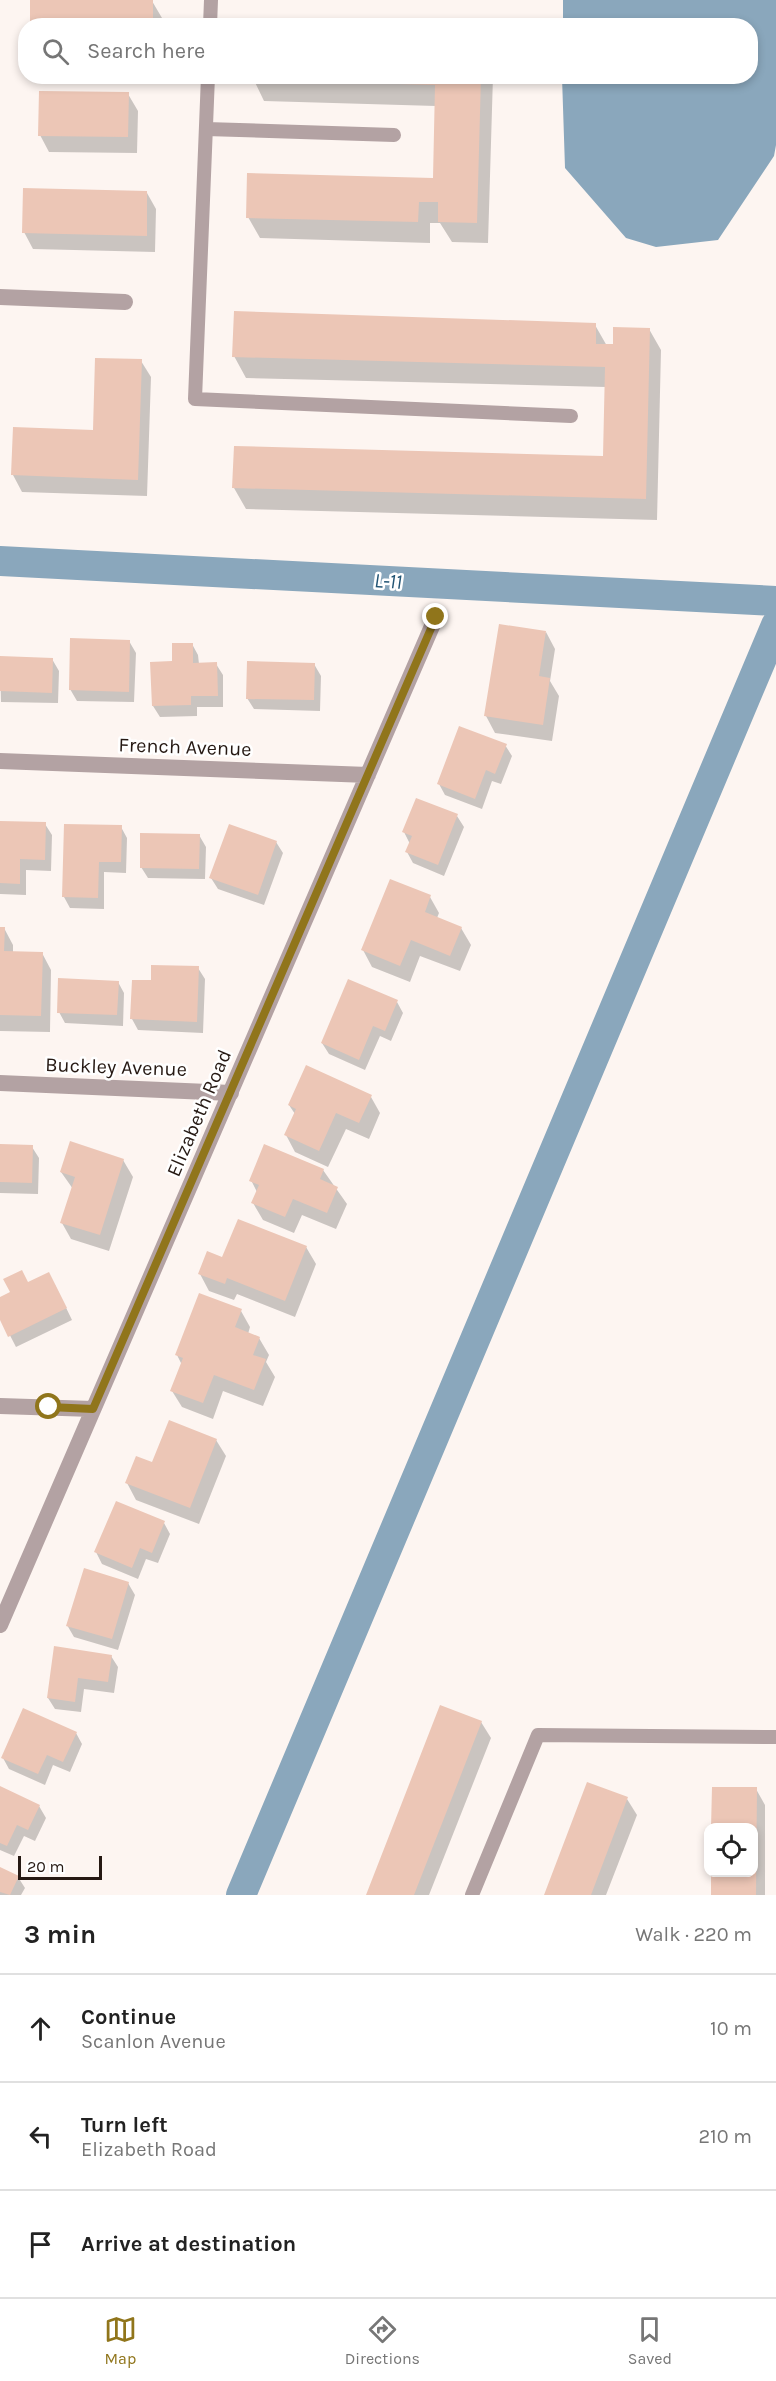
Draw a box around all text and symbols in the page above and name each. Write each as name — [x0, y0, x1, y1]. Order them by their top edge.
search box — [18, 18, 758, 84]
icon: search — [39, 35, 72, 68]
text: Search here — [87, 38, 205, 64]
water label: L-11 — [373, 568, 403, 594]
route end — [422, 603, 448, 629]
street label: French Avenue — [118, 733, 252, 761]
street label: Elizabeth Road — [162, 1046, 236, 1180]
street label: Buckley Avenue — [45, 1053, 187, 1081]
route start — [35, 1393, 61, 1419]
map controls — [704, 1823, 758, 1877]
button: locate — [704, 1823, 758, 1877]
scale bar — [18, 1853, 102, 1880]
text: 20 m — [27, 1857, 65, 1876]
text: 3 min — [24, 1919, 96, 1950]
text: Walk · 220 m — [635, 1923, 752, 1946]
text: Continue — [81, 2004, 176, 2030]
icon: ahead — [24, 2012, 57, 2045]
text: 10 m — [710, 2017, 752, 2040]
text: Scanlon Avenue — [81, 2030, 226, 2053]
text: Turn left — [81, 2112, 168, 2138]
icon: left — [24, 2120, 57, 2153]
text: 210 m — [698, 2125, 752, 2148]
text: Elizabeth Road — [81, 2138, 217, 2161]
icon: arrive — [24, 2228, 57, 2261]
text: Arrive at destination — [81, 2231, 296, 2257]
tab: Map — [104, 2313, 137, 2368]
tab: Directions — [345, 2313, 420, 2368]
tab: Saved — [628, 2313, 672, 2368]

